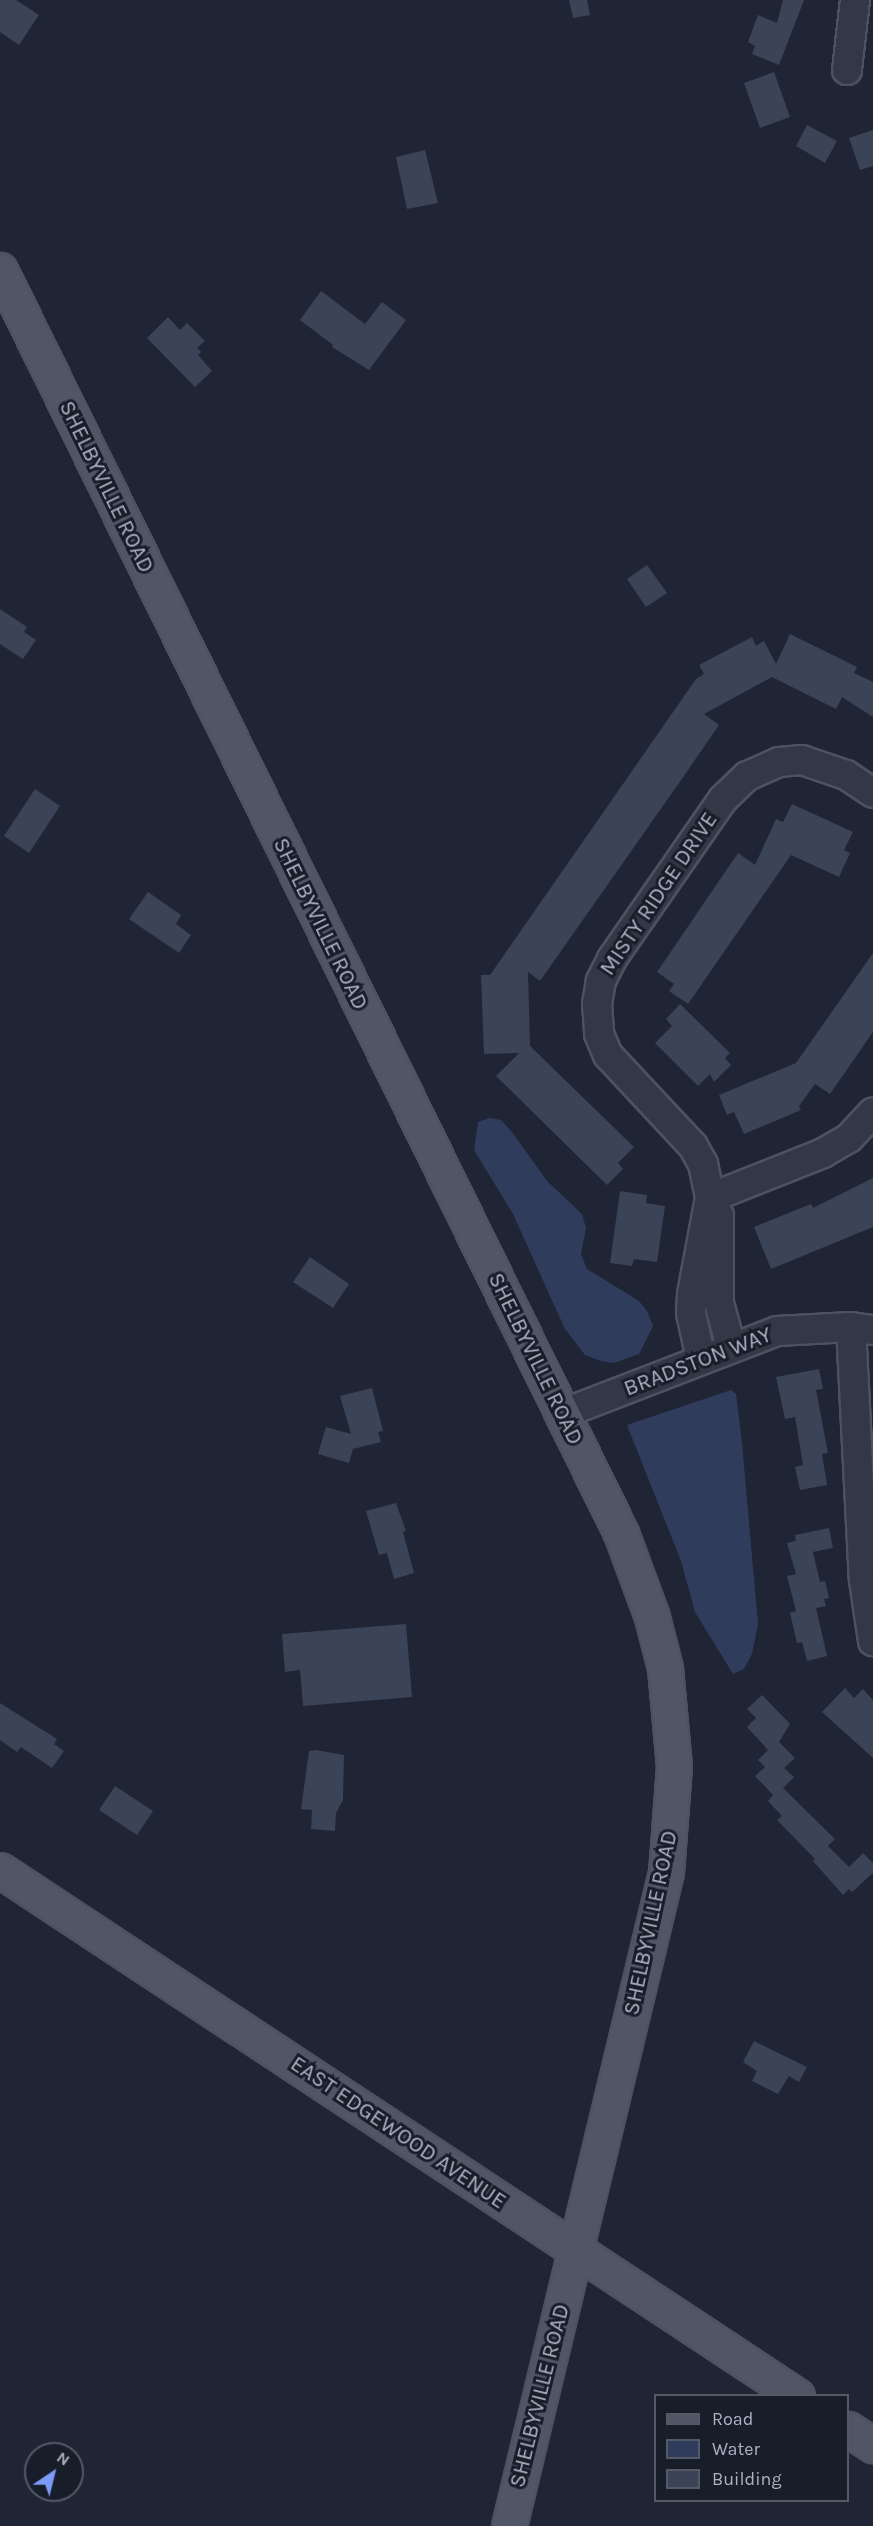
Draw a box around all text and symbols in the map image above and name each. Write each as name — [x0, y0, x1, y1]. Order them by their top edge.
street label: SHELBYVILLE ROAD — [53, 397, 159, 577]
street label: MISTY RIDGE DRIVE — [595, 807, 723, 981]
street label: SHELBYVILLE ROAD — [267, 834, 373, 1014]
street label: SHELBYVILLE ROAD — [482, 1269, 588, 1449]
street label: BRADSTON WAY — [620, 1322, 776, 1402]
street label: SHELBYVILLE ROAD — [619, 1828, 683, 2018]
street label: EAST EDGEWOOD AVENUE — [285, 2051, 511, 2215]
street label: SHELBYVILLE ROAD — [504, 2302, 576, 2490]
legend — [654, 2394, 849, 2502]
text: Road — [712, 2408, 753, 2430]
text: Water — [712, 2438, 760, 2460]
north arrow — [24, 2442, 84, 2502]
text: N — [53, 2447, 74, 2470]
text: Building — [712, 2468, 782, 2490]

